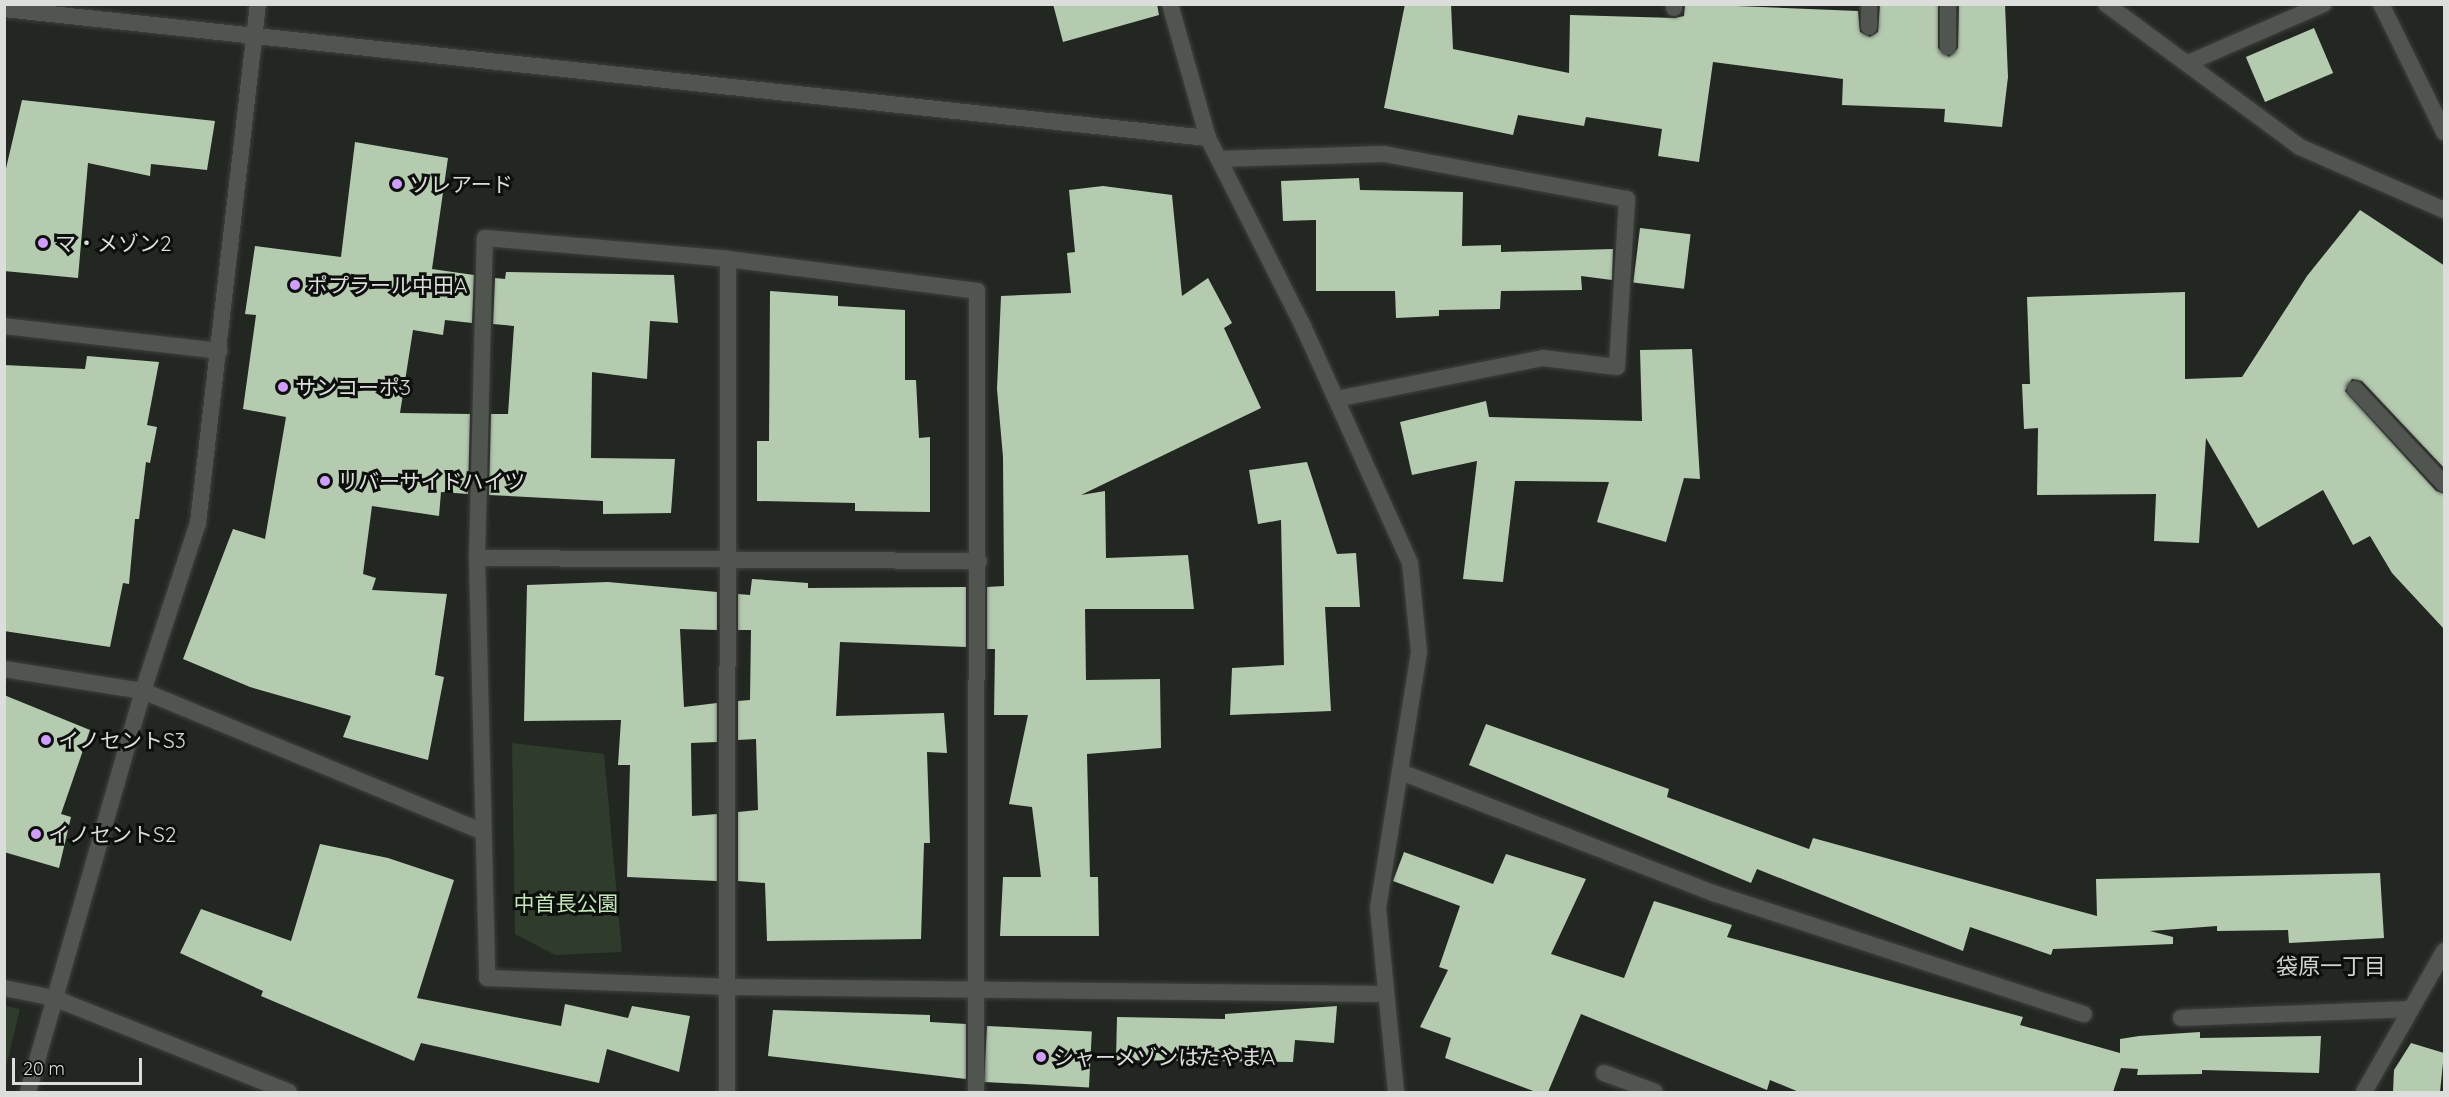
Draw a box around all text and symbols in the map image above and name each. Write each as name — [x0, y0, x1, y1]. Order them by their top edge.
place label: ソレアード — [409, 171, 513, 197]
marker: ソレアード — [390, 177, 404, 191]
place label: マ・メゾン2 — [55, 230, 172, 256]
marker: マ・メゾン2 — [36, 236, 50, 250]
place label: ポプラール中田A — [307, 272, 468, 298]
marker: ポプラール中田A — [288, 278, 302, 292]
place label: サンコーポ3 — [295, 374, 411, 400]
marker: サンコーポ3 — [276, 380, 290, 394]
place label: リバーサイドハイツ — [337, 468, 526, 494]
marker: リバーサイドハイツ — [318, 474, 332, 488]
place label: イノセントS3 — [58, 727, 186, 753]
marker: イノセントS3 — [39, 733, 53, 747]
place label: イノセントS2 — [48, 821, 176, 847]
marker: イノセントS2 — [29, 827, 43, 841]
park label: 中首長公園 — [514, 890, 618, 916]
district label: 袋原一丁目 — [2276, 954, 2386, 980]
place label: シャーメゾンはたやまA — [1053, 1044, 1277, 1070]
scale bar — [15, 1046, 146, 1084]
marker: シャーメゾンはたやまA — [1034, 1050, 1048, 1064]
text: 20 m — [23, 1057, 65, 1080]

